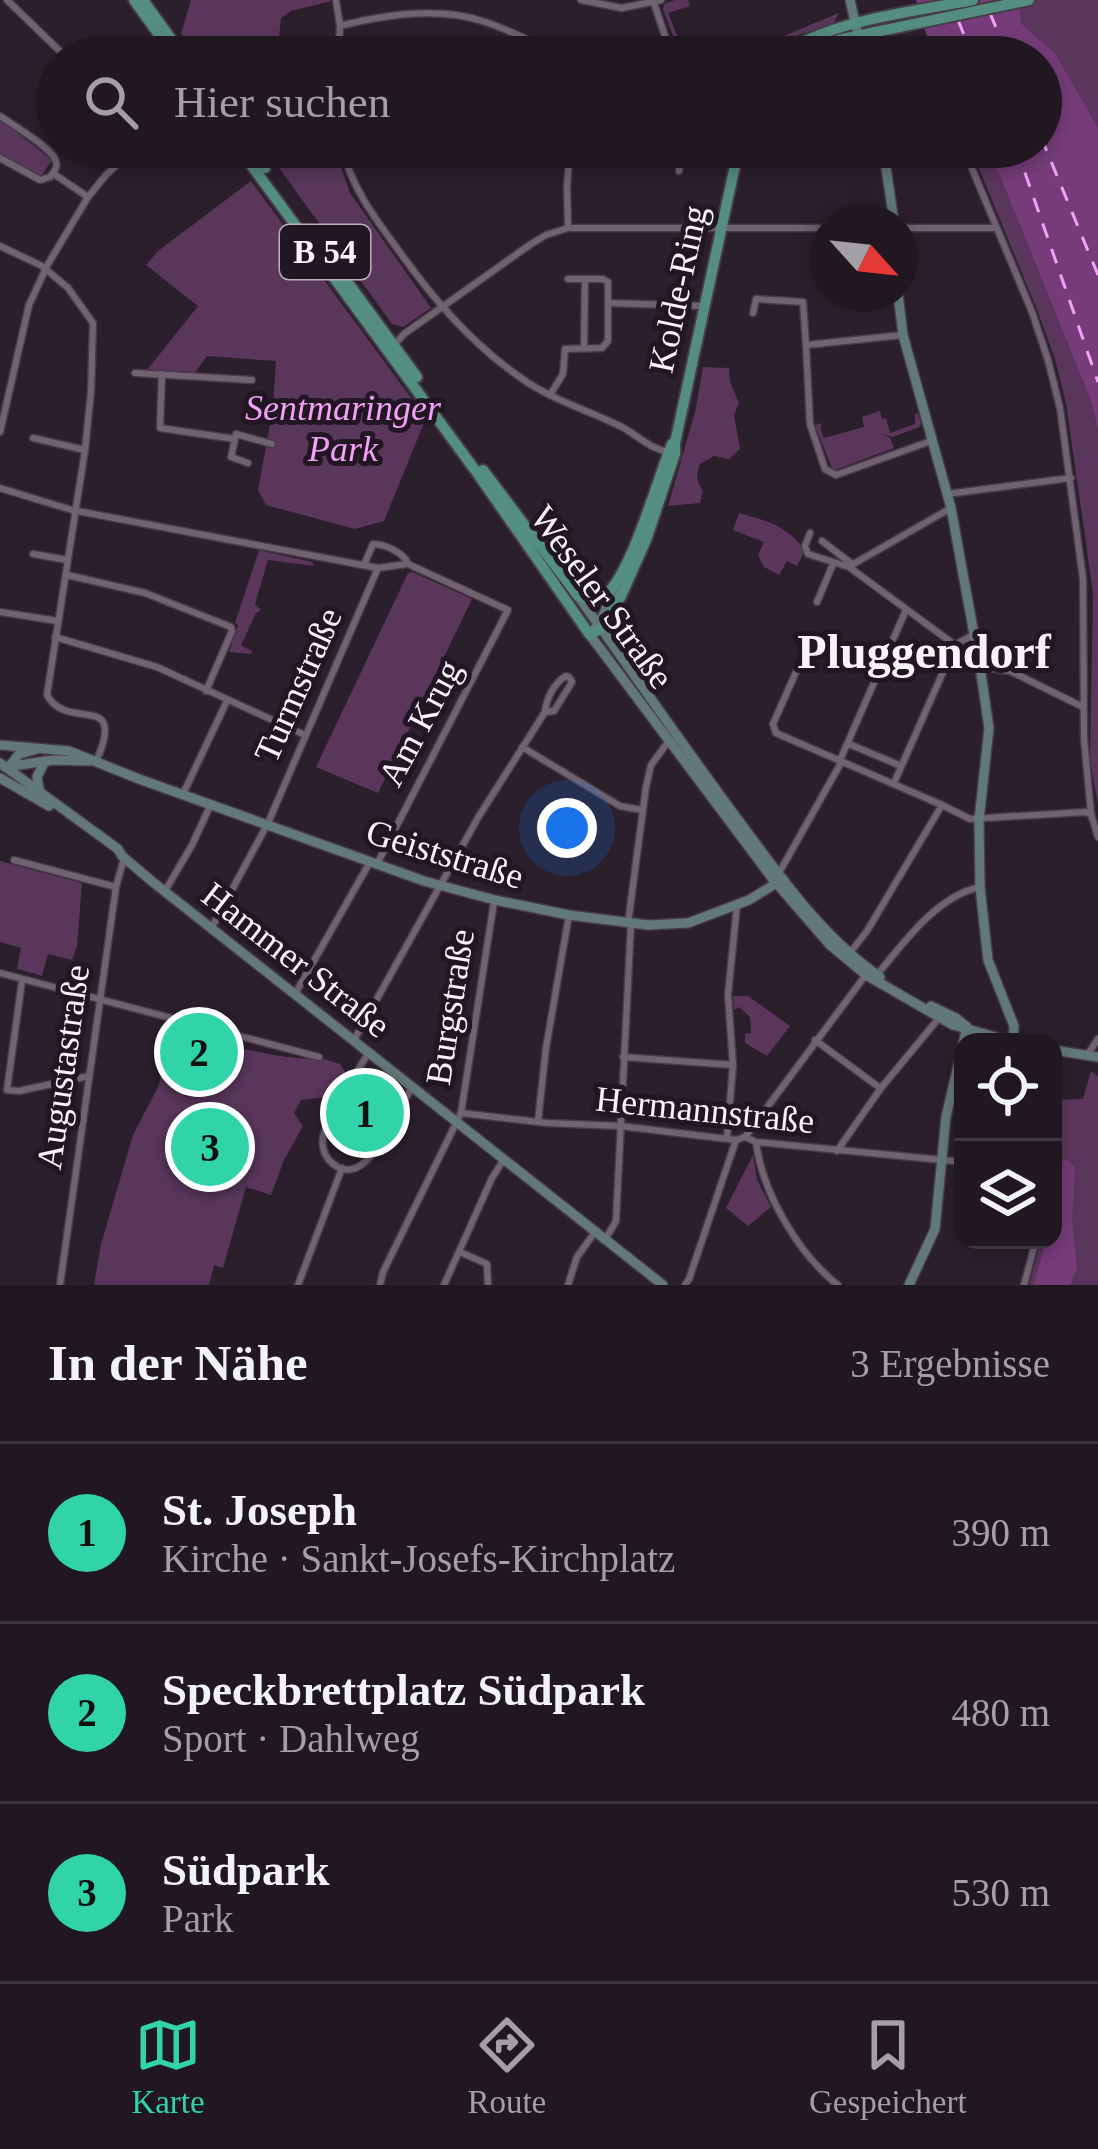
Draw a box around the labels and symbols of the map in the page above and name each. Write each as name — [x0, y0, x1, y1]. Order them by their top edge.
street label: Kolde-Ring — [641, 202, 715, 376]
north arrow — [810, 204, 918, 312]
road number: B 54 — [280, 225, 370, 279]
park label: Sentmaringer Park — [245, 388, 442, 469]
street label: Weseler Straße — [522, 498, 682, 696]
street label: Turmstraße — [246, 602, 350, 768]
district label: Pluggendorf — [797, 625, 1052, 678]
street label: Am Krug — [370, 653, 470, 793]
your location — [537, 798, 597, 858]
street label: Geiststraße — [362, 811, 528, 897]
street label: Hammer Straße — [194, 874, 398, 1046]
street label: Burgstraße — [418, 926, 482, 1088]
street label: Augustastraße — [29, 962, 97, 1172]
pin: 2 — [160, 1007, 238, 1097]
pin: 1 — [326, 1068, 404, 1158]
street label: Hermannstraße — [594, 1079, 816, 1141]
pin: 3 — [171, 1102, 249, 1192]

